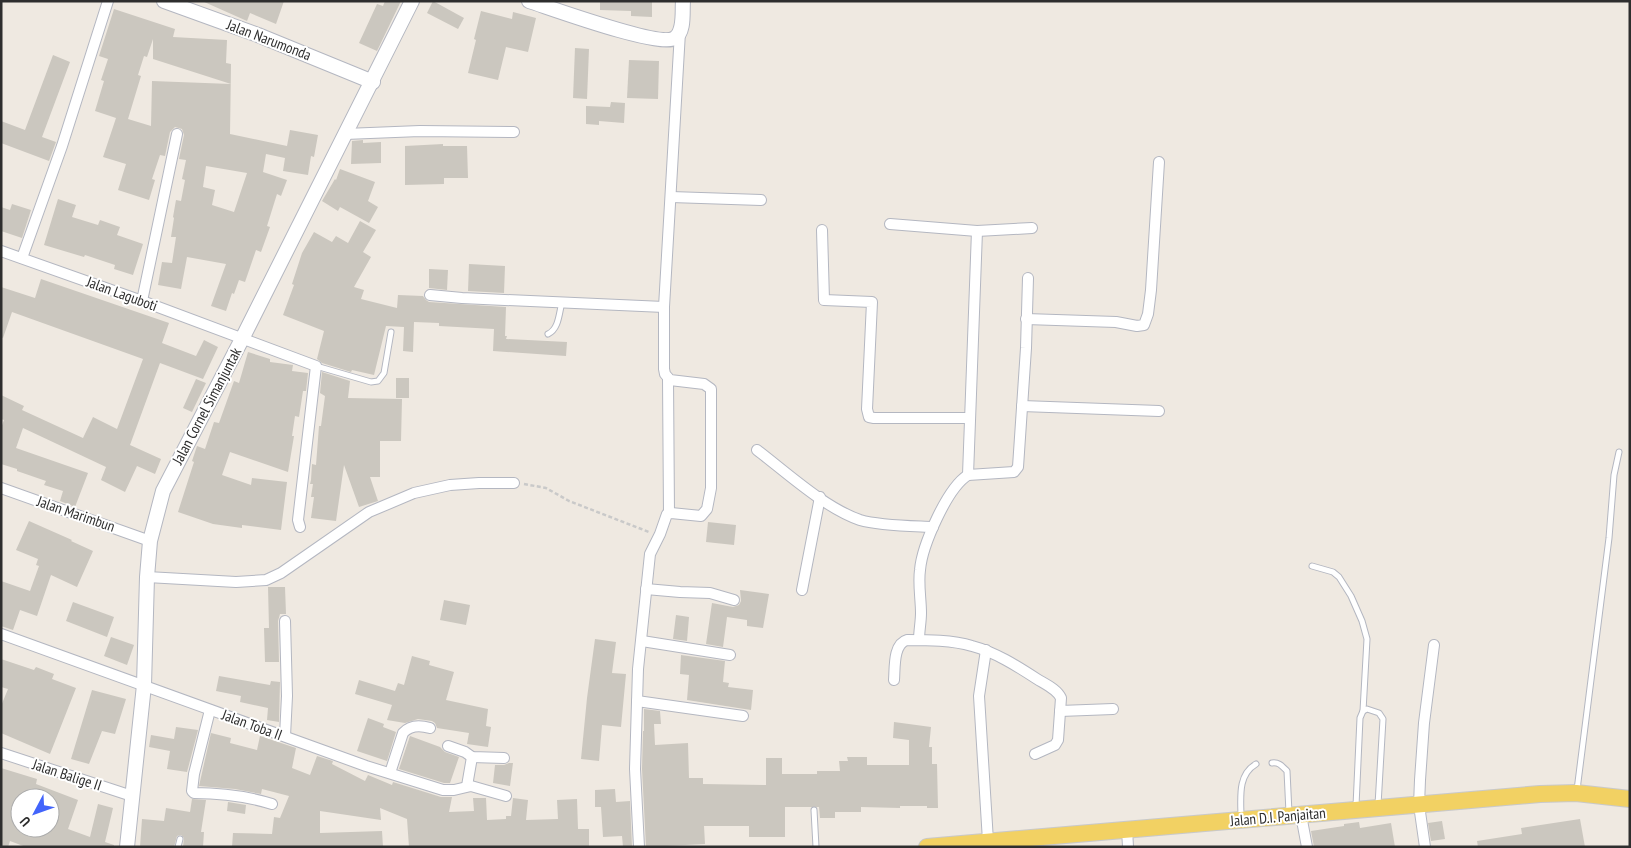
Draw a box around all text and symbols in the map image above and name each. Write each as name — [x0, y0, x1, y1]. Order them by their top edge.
street label: Jalan Narumonda — [223, 14, 314, 64]
street label: Jalan Laguboti — [83, 272, 160, 315]
street label: Jalan Cornel Simanjuntak — [167, 344, 245, 468]
street label: Jalan Marimbun — [34, 491, 118, 536]
street label: Jalan Toba II — [218, 705, 285, 744]
street label: Jalan Balige II — [29, 754, 104, 795]
north arrow — [10, 788, 60, 838]
street label: Jalan D.I. Panjaitan — [1229, 803, 1326, 830]
text: U — [16, 813, 34, 830]

